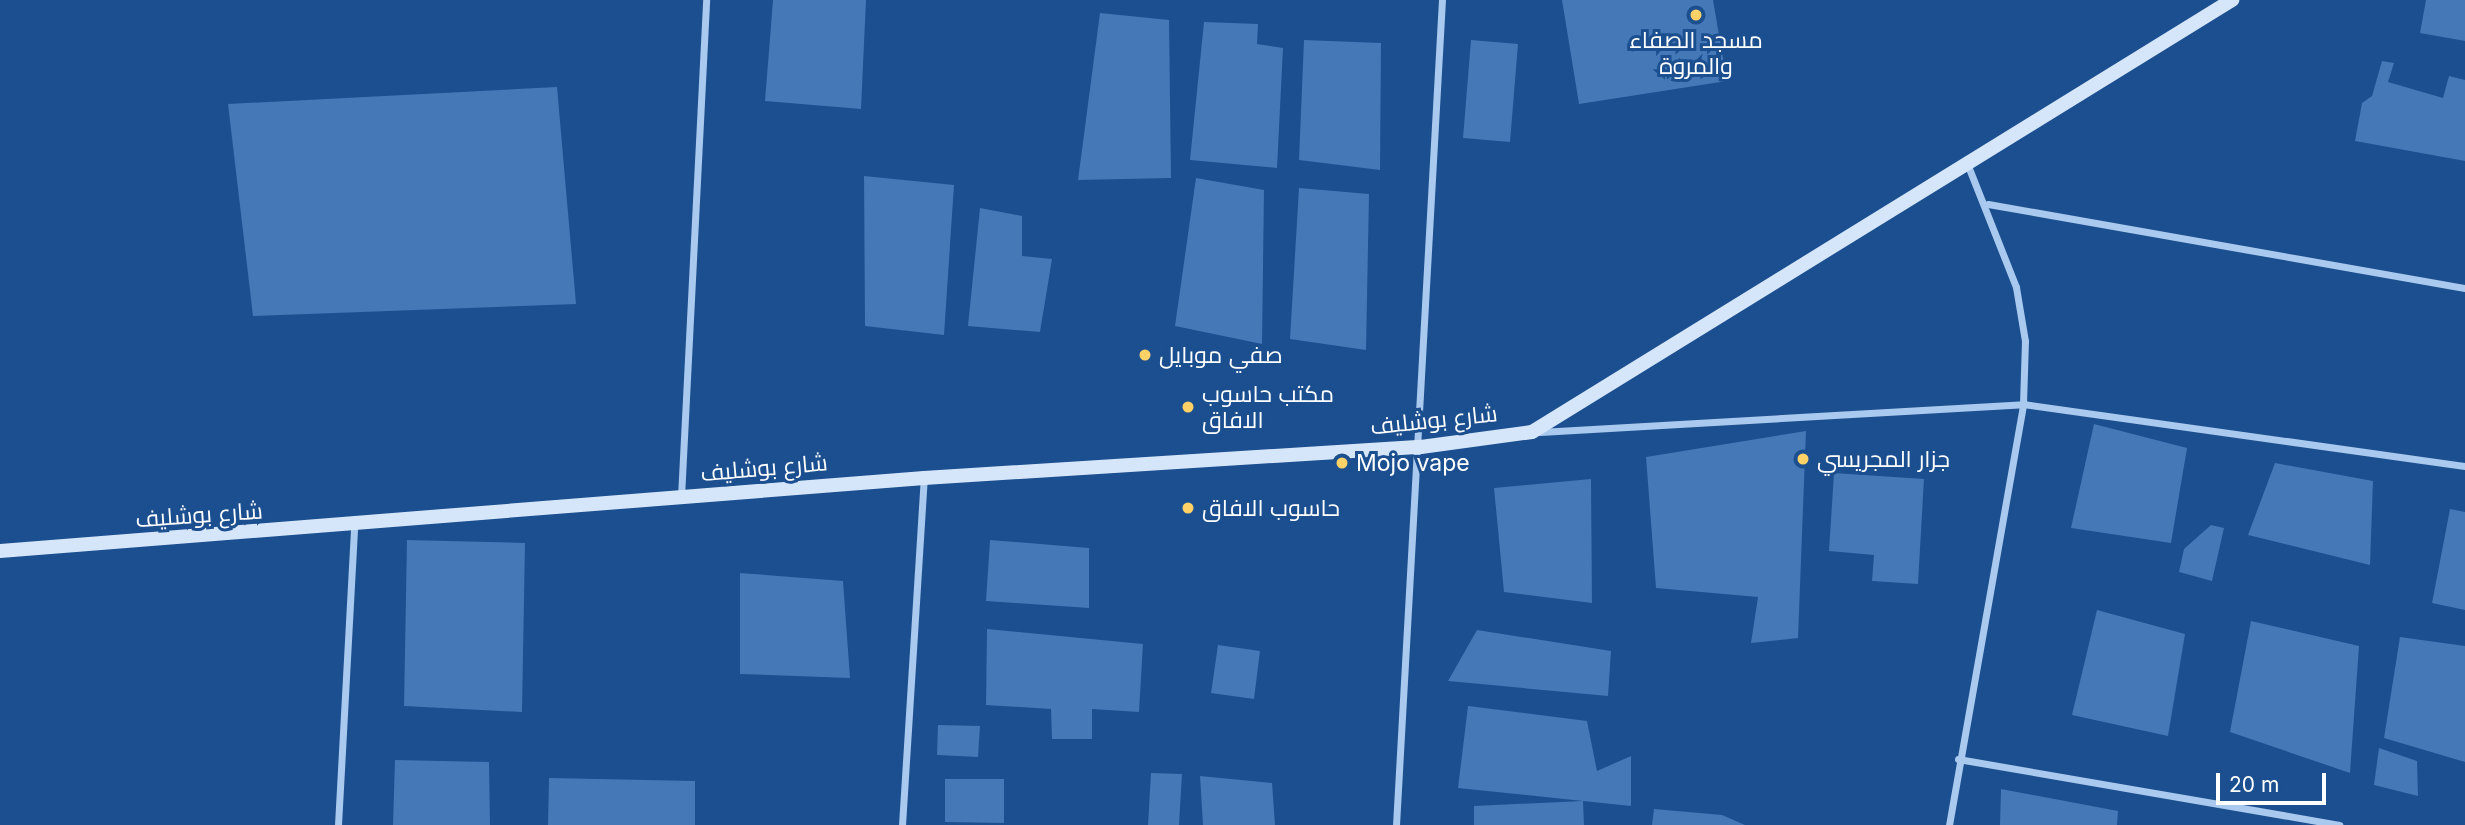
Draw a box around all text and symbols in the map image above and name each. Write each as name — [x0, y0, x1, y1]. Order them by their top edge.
marker: مسجد الصفاء والمروة — [1688, 7, 1704, 23]
place label: مسجد الصفاء والمروة — [1629, 26, 1763, 80]
place label: صفي موبايل — [1159, 341, 1283, 369]
marker: صفي موبايل — [1137, 347, 1153, 363]
place label: مكتب حاسوب الافاق — [1202, 380, 1334, 434]
marker: مكتب حاسوب الافاق — [1180, 399, 1196, 415]
street label: شارع بوشليف — [1369, 400, 1499, 440]
place label: جزار المجريسي — [1817, 445, 1950, 473]
street label: شارع بوشليف — [699, 449, 829, 487]
place label: Mojo vape — [1356, 449, 1470, 477]
marker: جزار المجريسي — [1795, 451, 1811, 467]
marker: Mojo vape — [1334, 455, 1350, 471]
place label: حاسوب الافاق — [1202, 494, 1340, 522]
street label: شارع بوشليف — [134, 497, 264, 533]
marker: حاسوب الافاق — [1180, 500, 1196, 516]
scale bar — [2220, 758, 2330, 802]
text: 20 m — [2229, 772, 2279, 797]

